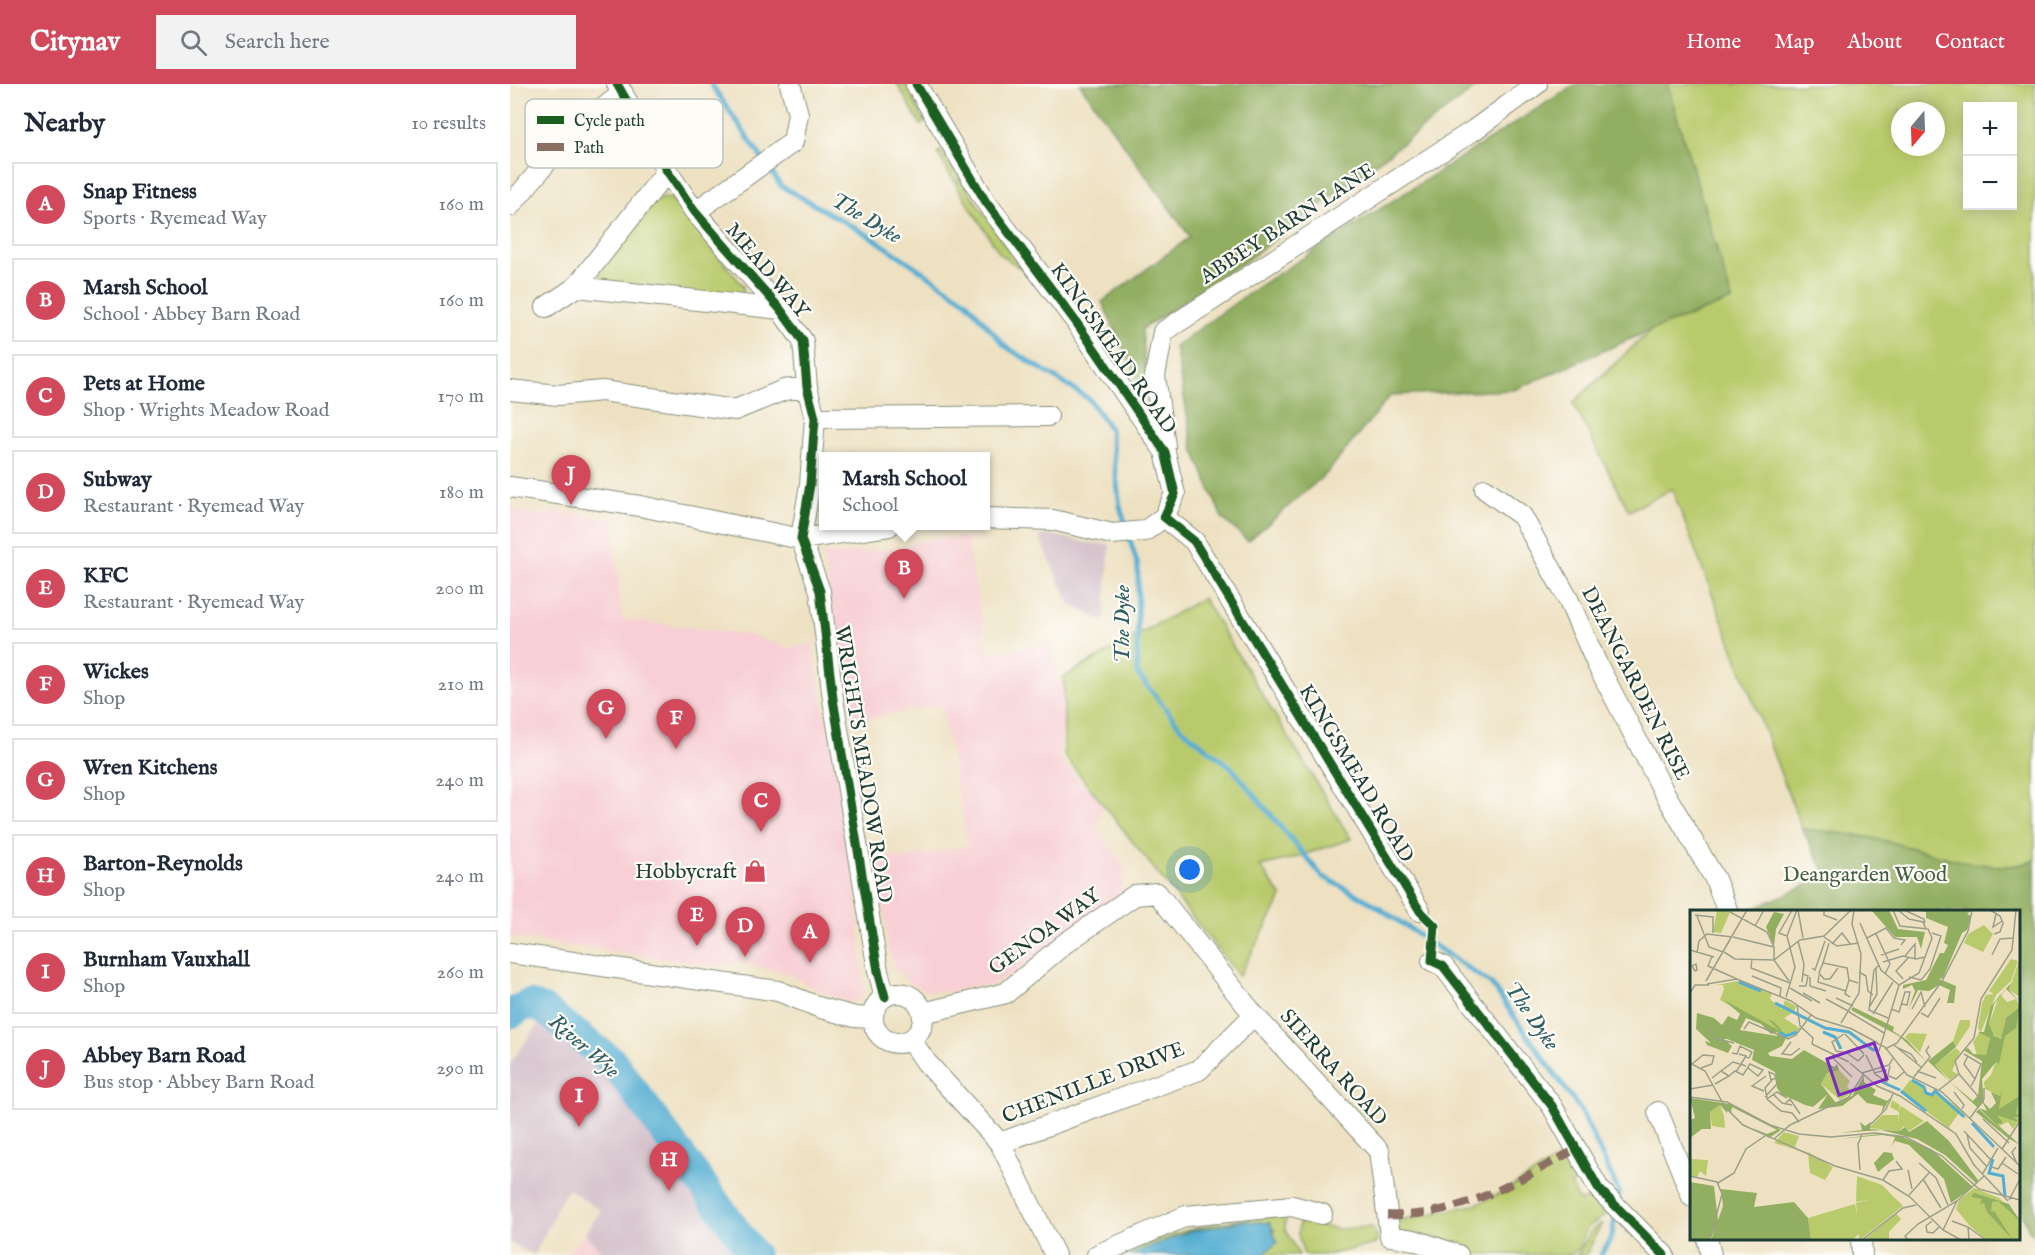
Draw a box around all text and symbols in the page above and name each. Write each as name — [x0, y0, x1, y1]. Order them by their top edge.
search box — [156, 15, 576, 69]
text: Citynav — [30, 25, 120, 60]
icon: search — [177, 26, 210, 59]
text: Search here — [225, 28, 330, 56]
text: Home — [1686, 29, 1741, 56]
text: Map — [1774, 29, 1814, 56]
text: About — [1847, 29, 1902, 56]
text: Contact — [1935, 29, 2005, 56]
legend — [525, 99, 723, 168]
north arrow — [1891, 102, 1945, 156]
map controls — [1963, 102, 2017, 210]
button: + — [1963, 102, 2017, 156]
text: Nearby — [24, 107, 105, 140]
text: 10 results — [411, 111, 486, 136]
text: Cycle path — [574, 112, 645, 132]
text: Path — [574, 139, 605, 159]
button: − — [1963, 156, 2017, 210]
street label: ABBEY BARN LANE — [1194, 158, 1381, 292]
text: Snap Fitness — [83, 178, 197, 206]
water label: The Dyke — [825, 187, 907, 251]
text: A — [39, 192, 52, 217]
text: 160 m — [438, 192, 484, 217]
text: Sports · Ryemead Way — [83, 206, 267, 231]
street label: MEAD WAY — [719, 217, 816, 326]
street label: KINGSMEAD ROAD — [1043, 258, 1182, 440]
text: Marsh School — [83, 274, 208, 302]
text: B — [39, 288, 52, 313]
text: 160 m — [438, 288, 484, 313]
text: School · Abbey Barn Road — [83, 302, 300, 327]
text: Pets at Home — [83, 370, 205, 398]
text: C — [38, 384, 53, 409]
text: 170 m — [438, 384, 484, 409]
text: Shop · Wrights Meadow Road — [83, 398, 329, 423]
popup — [819, 452, 990, 530]
pin: J — [552, 456, 590, 505]
text: Marsh School — [842, 465, 967, 493]
text: Subway — [83, 466, 152, 494]
text: D — [37, 480, 54, 505]
text: 180 m — [439, 480, 484, 505]
text: School — [842, 493, 899, 518]
text: Restaurant · Ryemead Way — [83, 494, 304, 519]
pin: B — [884, 550, 924, 599]
text: KFC — [83, 562, 129, 590]
text: E — [39, 576, 52, 601]
text: 200 m — [435, 576, 484, 601]
street label: DEANGARDEN RISE — [1574, 582, 1695, 785]
water label: The Dyke — [1109, 584, 1137, 663]
text: Restaurant · Ryemead Way — [83, 590, 304, 615]
street label: WRIGHTS MEADOW ROAD — [827, 624, 898, 905]
text: Wickes — [83, 658, 149, 686]
text: F — [39, 672, 52, 697]
text: 210 m — [438, 672, 484, 697]
street label: KINGSMEAD ROAD — [1292, 680, 1420, 868]
text: Shop — [83, 686, 125, 711]
pin: G — [586, 690, 626, 739]
pin: F — [656, 700, 696, 749]
text: Wren Kitchens — [83, 754, 217, 782]
text: G — [38, 768, 53, 793]
text: 240 m — [435, 768, 484, 793]
text: Shop — [83, 782, 125, 807]
pin: C — [742, 782, 780, 832]
text: Barton-Reynolds — [83, 850, 243, 878]
your location — [1175, 855, 1204, 884]
shop icon: Hobbycraft — [742, 858, 768, 884]
place label: Hobbycraft — [635, 859, 737, 886]
park label: Deangarden Wood — [1783, 862, 1948, 889]
text: H — [37, 864, 54, 889]
text: 240 m — [435, 864, 484, 889]
text: Shop — [83, 878, 125, 903]
street label: GENOA WAY — [984, 881, 1108, 982]
pin: E — [678, 896, 717, 946]
pin: D — [726, 908, 764, 957]
inset map — [1690, 910, 2020, 1240]
pin: A — [790, 914, 830, 963]
text: Burnham Vauxhall — [83, 946, 250, 974]
text: I — [41, 960, 50, 985]
text: 260 m — [437, 960, 484, 985]
text: Shop — [83, 974, 125, 999]
water label: The Dyke — [1498, 976, 1566, 1057]
street label: SIERRA ROAD — [1273, 1004, 1393, 1132]
water label: River Wye — [542, 1008, 625, 1085]
street label: CHENILLE DRIVE — [998, 1036, 1189, 1131]
text: Abbey Barn Road — [83, 1042, 246, 1070]
text: J — [41, 1056, 50, 1081]
text: 290 m — [436, 1056, 484, 1081]
text: Bus stop · Abbey Barn Road — [83, 1070, 314, 1095]
pin: I — [560, 1078, 598, 1127]
pin: H — [650, 1142, 688, 1191]

